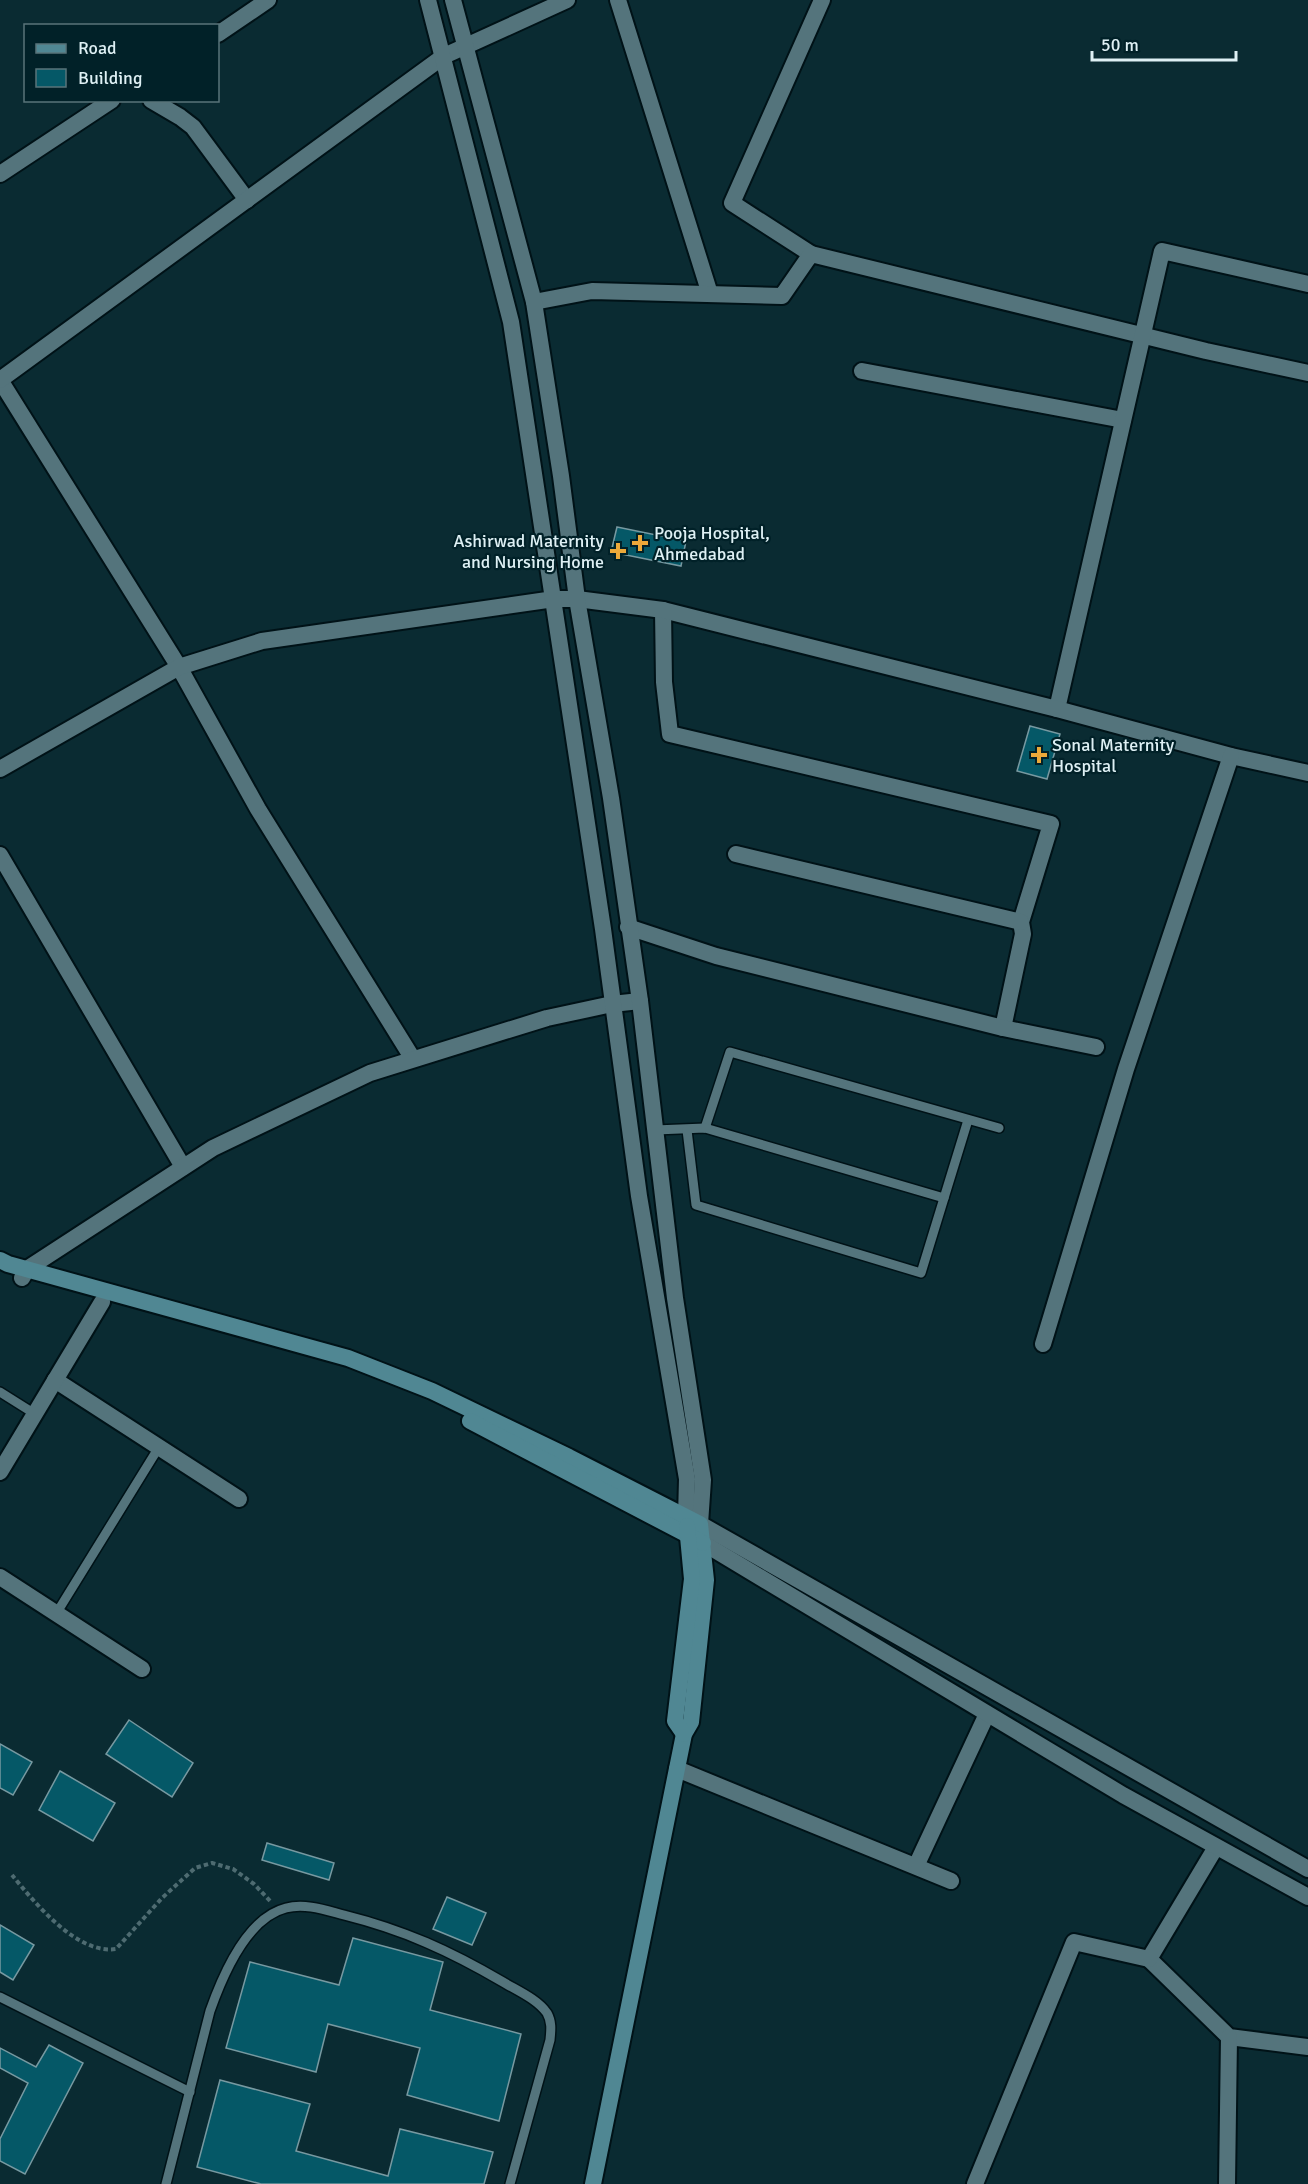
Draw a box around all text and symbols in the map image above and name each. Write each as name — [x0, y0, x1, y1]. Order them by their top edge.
legend — [24, 24, 219, 102]
scale bar — [1092, 24, 1236, 62]
text: 50 m — [1101, 34, 1139, 56]
text: Road — [78, 37, 117, 59]
text: Building — [78, 67, 142, 89]
place label: Pooja Hospital, Ahmedabad — [654, 522, 770, 565]
place label: Ashirwad Maternity and Nursing Home — [453, 530, 605, 573]
marker: Pooja Hospital, Ahmedabad — [631, 534, 649, 552]
marker: Ashirwad Maternity and Nursing Home — [609, 542, 627, 560]
place label: Sonal Maternity Hospital — [1052, 734, 1175, 777]
marker: Sonal Maternity Hospital — [1030, 746, 1048, 764]

